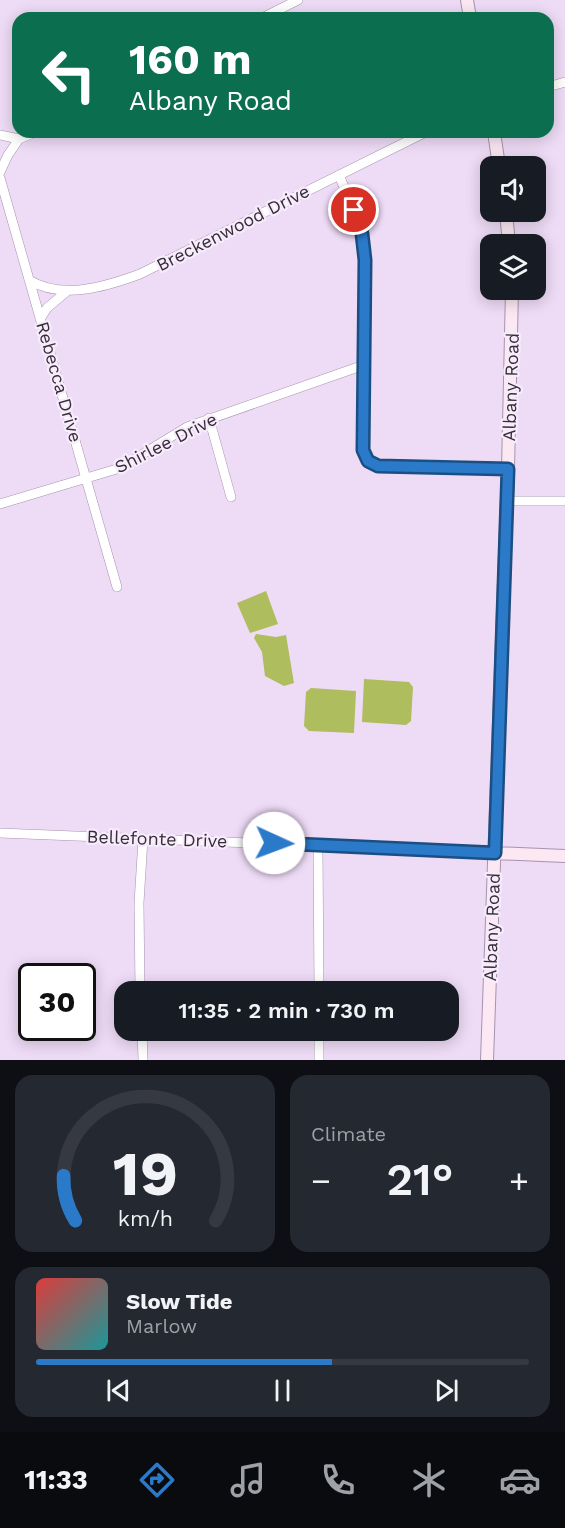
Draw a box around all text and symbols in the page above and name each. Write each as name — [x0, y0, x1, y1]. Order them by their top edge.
text: 160 m — [129, 35, 252, 84]
icon: left — [30, 36, 108, 114]
text: Albany Road — [129, 85, 292, 117]
map controls — [480, 156, 546, 300]
button: sound — [480, 156, 546, 222]
street label: Breckenwood Drive — [153, 180, 313, 275]
pin — [328, 184, 379, 235]
icon: arrive — [337, 193, 370, 226]
button: layers — [480, 234, 546, 300]
street label: Rebecca Drive — [32, 319, 87, 445]
street label: Albany Road — [498, 332, 523, 442]
street label: Shirlee Drive — [111, 408, 220, 477]
position arrow — [242, 811, 306, 875]
street label: Bellefonte Drive — [86, 826, 228, 851]
street label: Albany Road — [479, 872, 504, 982]
speed limit sign: 30 — [18, 963, 96, 1041]
text: 11:35 · 2 min · 730 m — [179, 998, 394, 1023]
text: Climate — [311, 1122, 386, 1146]
text: 19 — [112, 1137, 178, 1210]
text: 21° — [386, 1153, 454, 1206]
text: − — [311, 1161, 331, 1200]
text: + — [509, 1161, 529, 1200]
text: km/h — [117, 1206, 173, 1231]
text: Slow Tide — [126, 1289, 233, 1314]
text: Marlow — [126, 1314, 197, 1338]
icon: previous — [102, 1374, 135, 1407]
icon: pause — [266, 1374, 299, 1407]
icon: next — [430, 1374, 463, 1407]
icon: directions — [136, 1459, 178, 1501]
icon: music — [227, 1459, 269, 1501]
icon: phone — [317, 1459, 359, 1501]
icon: climate — [408, 1459, 450, 1501]
icon: car — [499, 1459, 541, 1501]
text: 11:33 — [24, 1464, 88, 1496]

